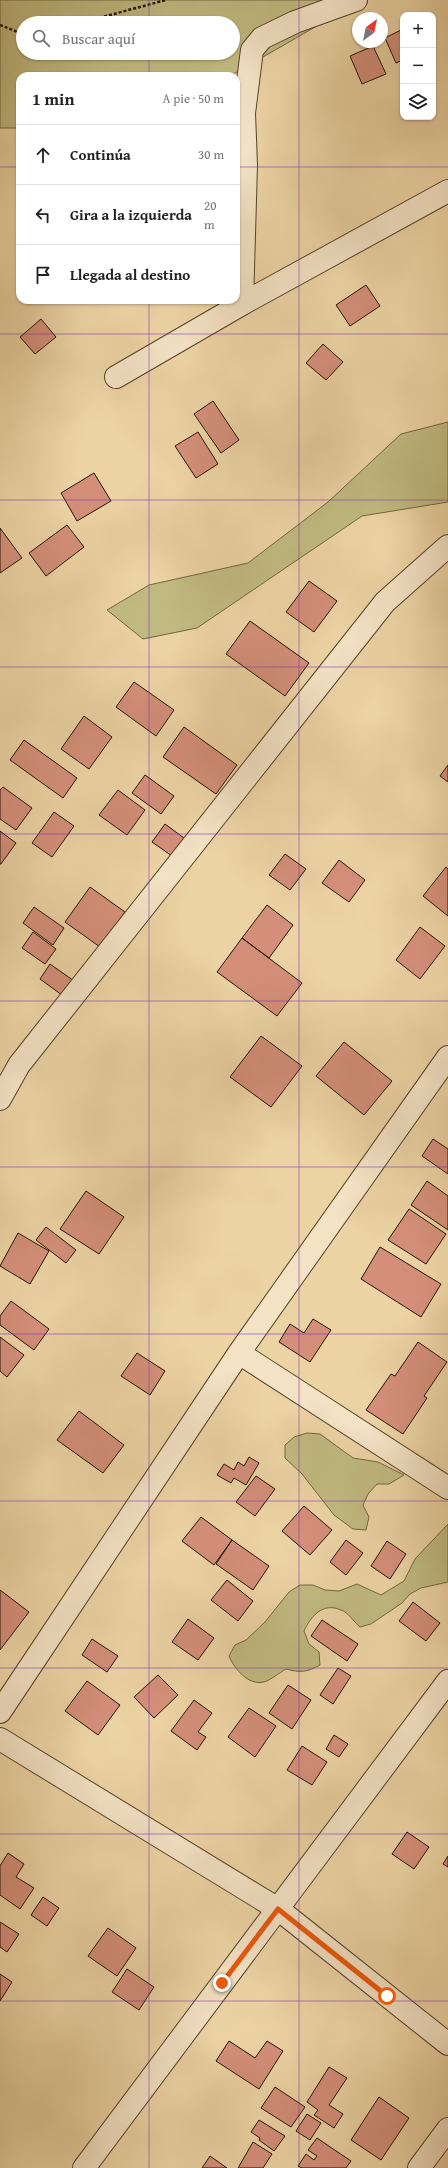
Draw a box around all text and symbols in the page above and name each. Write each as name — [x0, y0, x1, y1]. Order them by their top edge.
north arrow — [352, 12, 388, 48]
map controls — [400, 12, 436, 120]
button: + — [400, 12, 436, 48]
search box — [16, 16, 240, 60]
icon: search — [30, 27, 52, 49]
text: Buscar aquí — [62, 28, 135, 49]
button: − — [400, 48, 436, 84]
button: layers — [400, 84, 436, 120]
text: 1 min — [32, 86, 74, 111]
text: A pie · 50 m — [163, 89, 224, 108]
icon: ahead — [32, 144, 54, 166]
text: Continúa — [70, 144, 131, 165]
text: 30 m — [198, 145, 224, 164]
text: 20 m — [204, 196, 217, 234]
icon: left — [32, 204, 54, 226]
text: Gira a la izquierda — [70, 204, 192, 225]
icon: arrive — [32, 264, 54, 286]
text: Llegada al destino — [70, 264, 190, 285]
route end — [213, 1974, 231, 1992]
route start — [378, 1987, 396, 2005]

